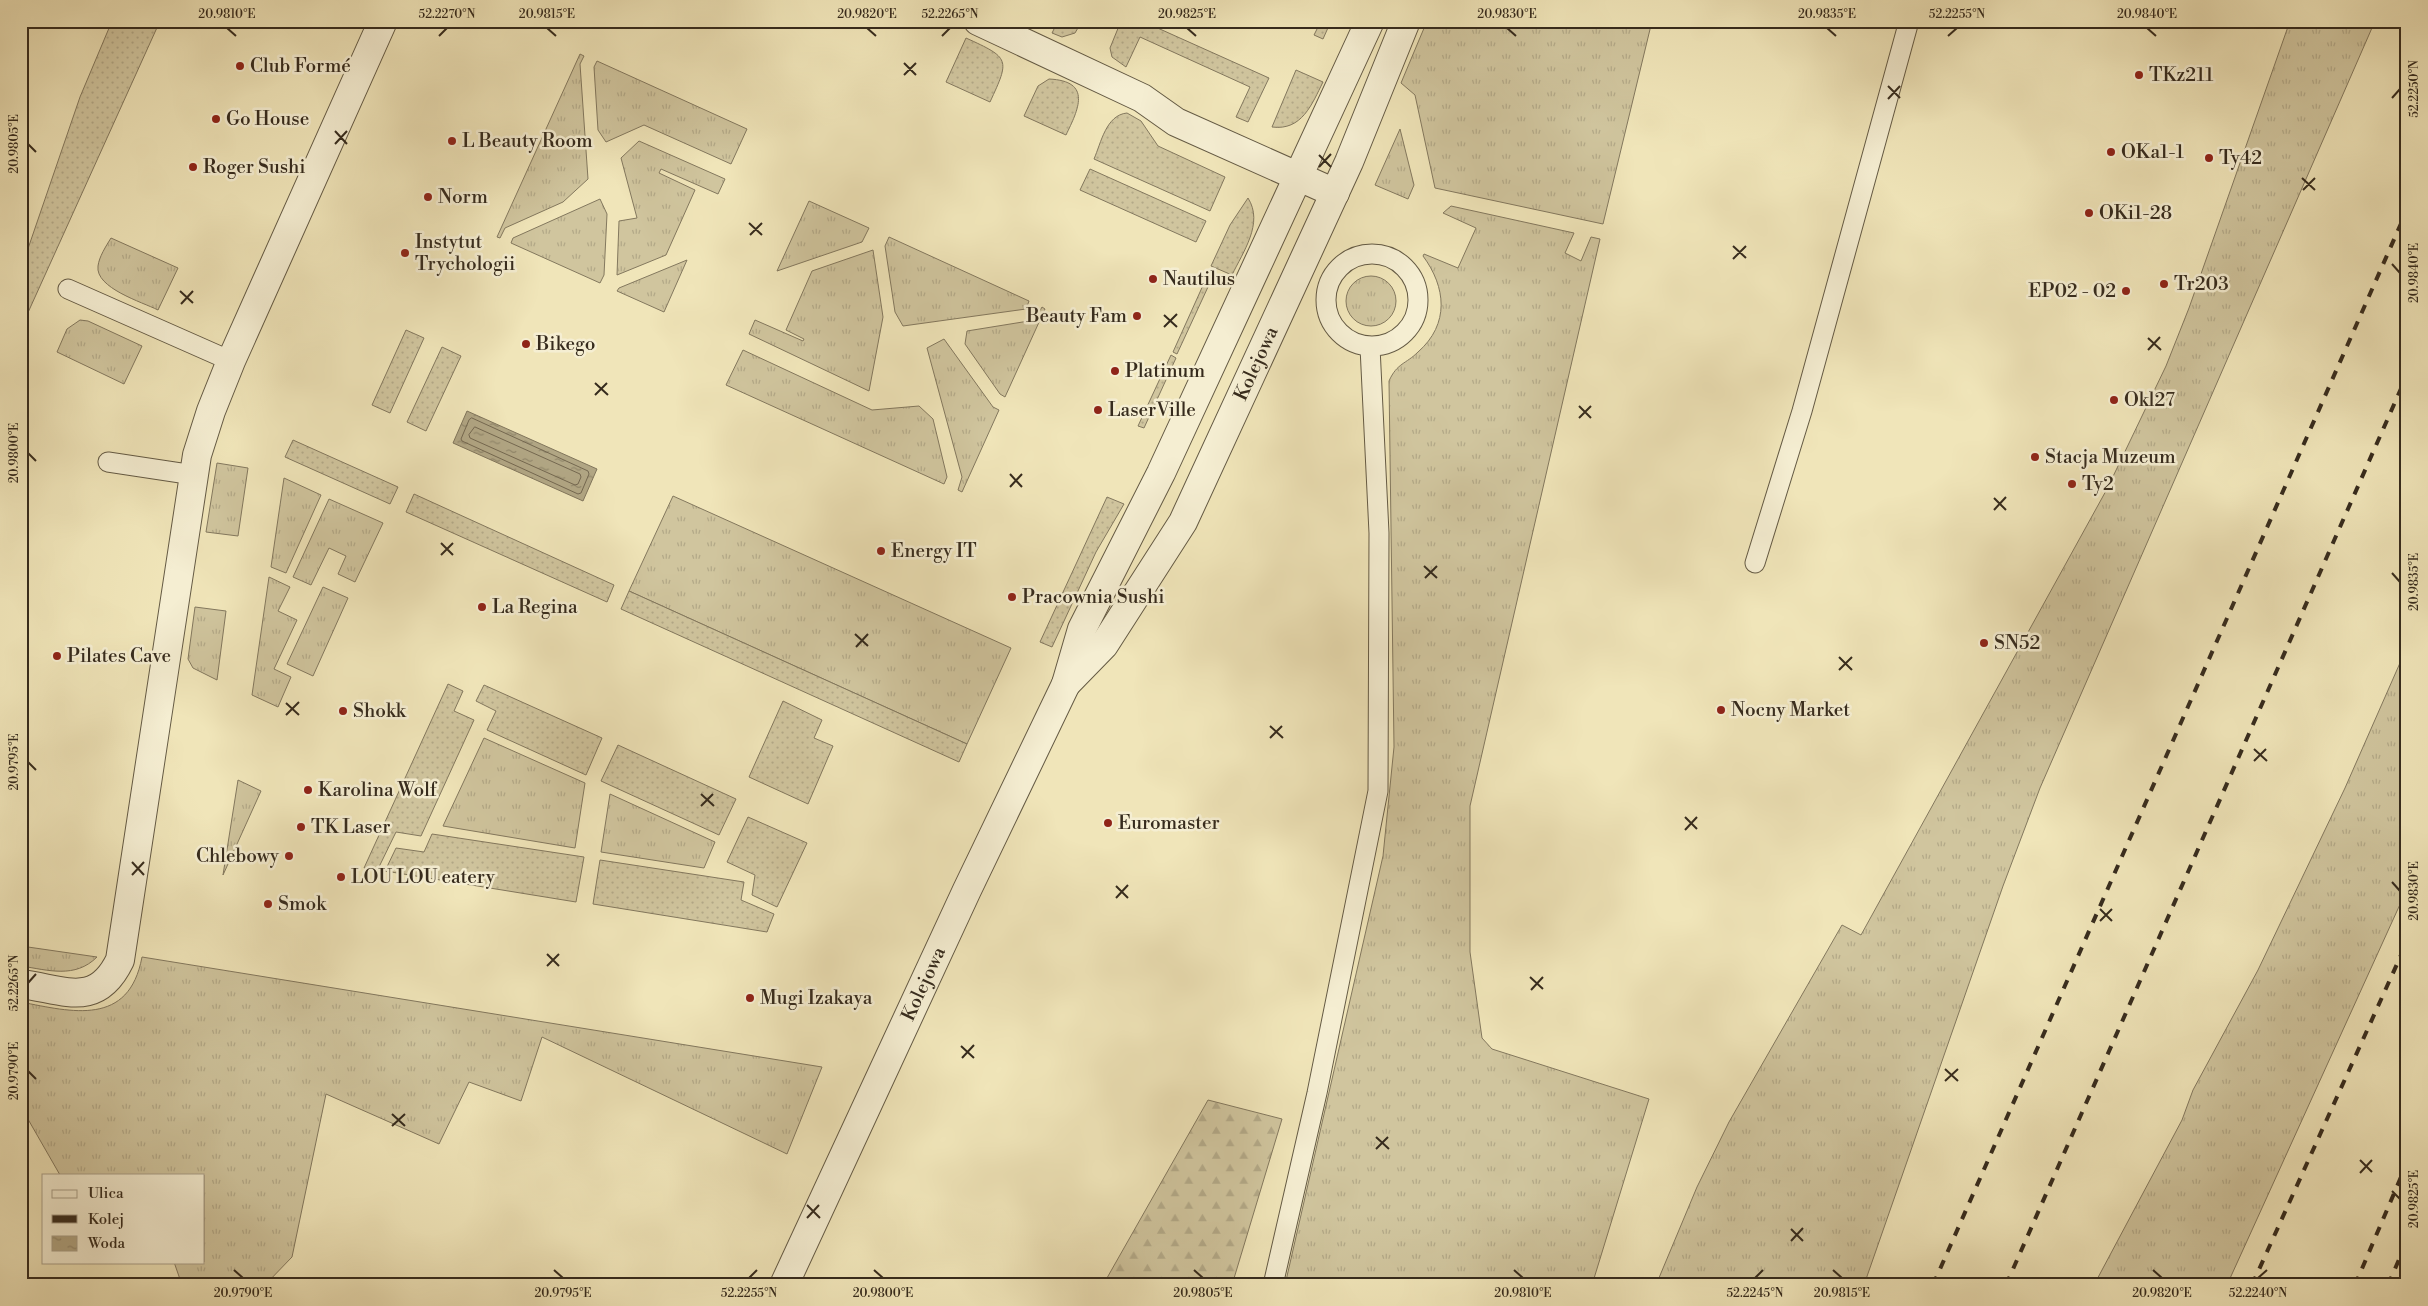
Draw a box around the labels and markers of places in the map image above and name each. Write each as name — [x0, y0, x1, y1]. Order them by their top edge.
place label: Club Formé — [250, 54, 351, 78]
marker: Club Formé — [234, 60, 246, 72]
place label: TKz211 — [2149, 63, 2213, 87]
marker: TKz211 — [2133, 69, 2145, 81]
place label: Go House — [226, 107, 309, 131]
marker: Go House — [210, 113, 222, 125]
place label: L Beauty Room — [462, 129, 593, 153]
marker: L Beauty Room — [446, 135, 458, 147]
place label: OKa1-1 — [2121, 140, 2184, 164]
marker: OKa1-1 — [2105, 146, 2117, 158]
place label: Ty42 — [2219, 146, 2262, 170]
marker: Ty42 — [2203, 152, 2215, 164]
place label: Roger Sushi — [203, 155, 306, 179]
marker: Roger Sushi — [187, 161, 199, 173]
place label: Norm — [438, 185, 488, 209]
marker: Norm — [422, 191, 434, 203]
place label: OKi1-28 — [2099, 201, 2172, 225]
marker: OKi1-28 — [2083, 207, 2095, 219]
place label: Instytut Trychologii — [415, 230, 515, 276]
marker: Instytut Trychologii — [399, 247, 411, 259]
place label: Nautilus — [1163, 267, 1235, 291]
place label: Tr203 — [2174, 272, 2229, 296]
marker: Nautilus — [1147, 273, 1159, 285]
marker: Tr203 — [2158, 278, 2170, 290]
place label: EP02 - 02 — [2028, 279, 2116, 303]
marker: EP02 - 02 — [2120, 285, 2132, 297]
place label: Beauty Fam — [1025, 304, 1127, 328]
marker: Beauty Fam — [1131, 310, 1143, 322]
place label: Bikego — [535, 332, 596, 356]
marker: Bikego — [520, 338, 532, 350]
place label: Platinum — [1125, 359, 1205, 383]
marker: Platinum — [1109, 365, 1121, 377]
place label: Okl27 — [2124, 388, 2175, 412]
marker: Okl27 — [2108, 394, 2120, 406]
place label: LaserVille — [1108, 398, 1196, 422]
marker: LaserVille — [1092, 404, 1104, 416]
place label: Stacja Muzeum — [2045, 445, 2176, 469]
marker: Stacja Muzeum — [2029, 451, 2041, 463]
place label: Ty2 — [2082, 472, 2114, 496]
marker: Ty2 — [2066, 478, 2078, 490]
place label: Energy IT — [891, 539, 977, 563]
marker: Energy IT — [875, 545, 887, 557]
place label: Pracownia Sushi — [1022, 585, 1165, 609]
marker: Pracownia Sushi — [1006, 591, 1018, 603]
place label: La Regina — [492, 595, 578, 619]
marker: La Regina — [476, 601, 488, 613]
place label: SN52 — [1994, 631, 2040, 655]
marker: SN52 — [1978, 637, 1990, 649]
place label: Pilates Cave — [67, 644, 171, 668]
marker: Pilates Cave — [51, 650, 63, 662]
place label: Nocny Market — [1731, 698, 1850, 722]
place label: Shokk — [353, 699, 407, 723]
marker: Nocny Market — [1715, 704, 1727, 716]
marker: Shokk — [337, 705, 349, 717]
place label: Karolina Wolf — [318, 778, 438, 802]
marker: Karolina Wolf — [302, 784, 314, 796]
place label: Euromaster — [1118, 811, 1220, 835]
place label: TK Laser — [311, 815, 390, 839]
marker: Euromaster — [1102, 817, 1114, 829]
marker: TK Laser — [295, 821, 307, 833]
place label: Chlebowy — [196, 844, 280, 868]
marker: Chlebowy — [283, 850, 295, 862]
place label: LOU LOU eatery — [351, 865, 496, 889]
marker: LOU LOU eatery — [335, 871, 347, 883]
place label: Smok — [278, 892, 327, 916]
marker: Smok — [262, 898, 274, 910]
place label: Mugi Izakaya — [760, 986, 873, 1010]
marker: Mugi Izakaya — [744, 992, 756, 1004]

